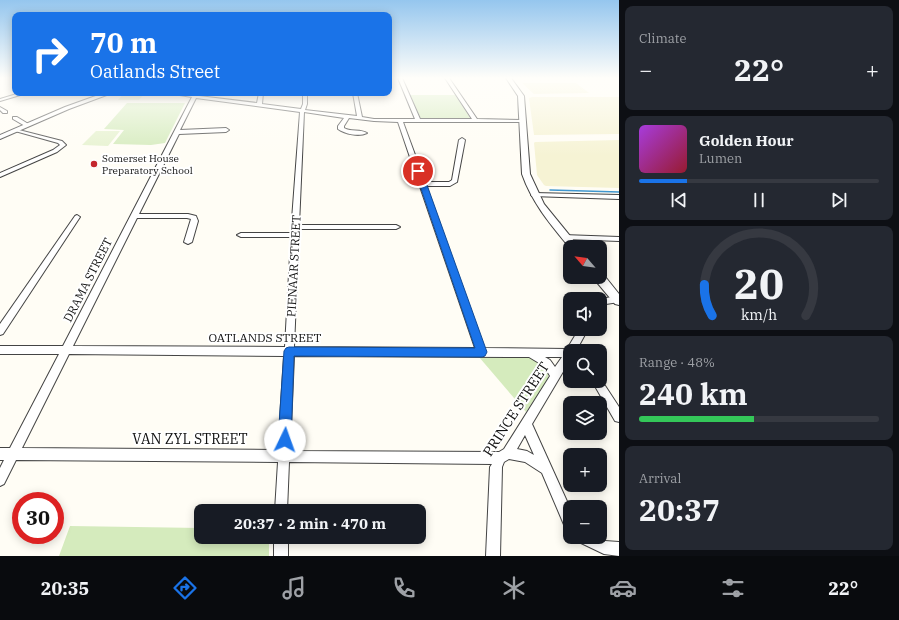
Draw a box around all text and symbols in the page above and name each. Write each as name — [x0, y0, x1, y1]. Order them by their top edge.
text: 70 m — [90, 24, 157, 61]
icon: right — [24, 28, 76, 80]
text: Climate — [639, 30, 686, 47]
text: 22° — [734, 50, 784, 89]
text: − — [639, 55, 652, 84]
text: + — [866, 55, 879, 84]
text: Oatlands Street — [90, 60, 220, 83]
text: Golden Hour — [699, 131, 794, 150]
text: Lumen — [699, 150, 742, 167]
place label: Somerset House Preparatory School — [102, 152, 193, 177]
pin — [401, 154, 435, 188]
marker: Somerset House Preparatory School — [89, 159, 99, 169]
icon: arrive — [407, 160, 429, 182]
icon: previous — [668, 189, 690, 211]
icon: pause — [748, 189, 770, 211]
icon: next — [828, 189, 850, 211]
street label: PIENAAR STREET — [283, 214, 304, 317]
street label: DRAMA STREET — [60, 235, 115, 324]
north arrow — [563, 240, 607, 284]
map controls — [563, 240, 607, 544]
text: 20 — [734, 256, 784, 310]
button: sound — [563, 292, 607, 336]
text: km/h — [741, 305, 777, 324]
street label: OATLANDS STREET — [209, 330, 322, 345]
button: search — [563, 344, 607, 388]
text: Range · 48% — [639, 354, 715, 371]
street label: PRINCE STREET — [479, 358, 553, 460]
text: 240 km — [639, 374, 748, 413]
button: layers — [563, 396, 607, 440]
position arrow — [264, 419, 306, 461]
street label: VAN ZYL STREET — [132, 430, 248, 448]
button: + — [563, 448, 607, 492]
text: Arrival — [639, 470, 681, 487]
text: 20:37 — [639, 490, 720, 529]
speed limit sign: 30 — [12, 492, 64, 544]
button: − — [563, 500, 607, 544]
text: 20:37 · 2 min · 470 m — [234, 514, 386, 533]
icon: directions — [171, 574, 199, 602]
icon: music — [280, 574, 308, 602]
icon: phone — [390, 574, 418, 602]
icon: climate — [500, 574, 528, 602]
icon: car — [609, 574, 637, 602]
icon: filters — [719, 574, 747, 602]
text: 20:35 — [41, 577, 89, 600]
text: 22° — [828, 577, 858, 600]

